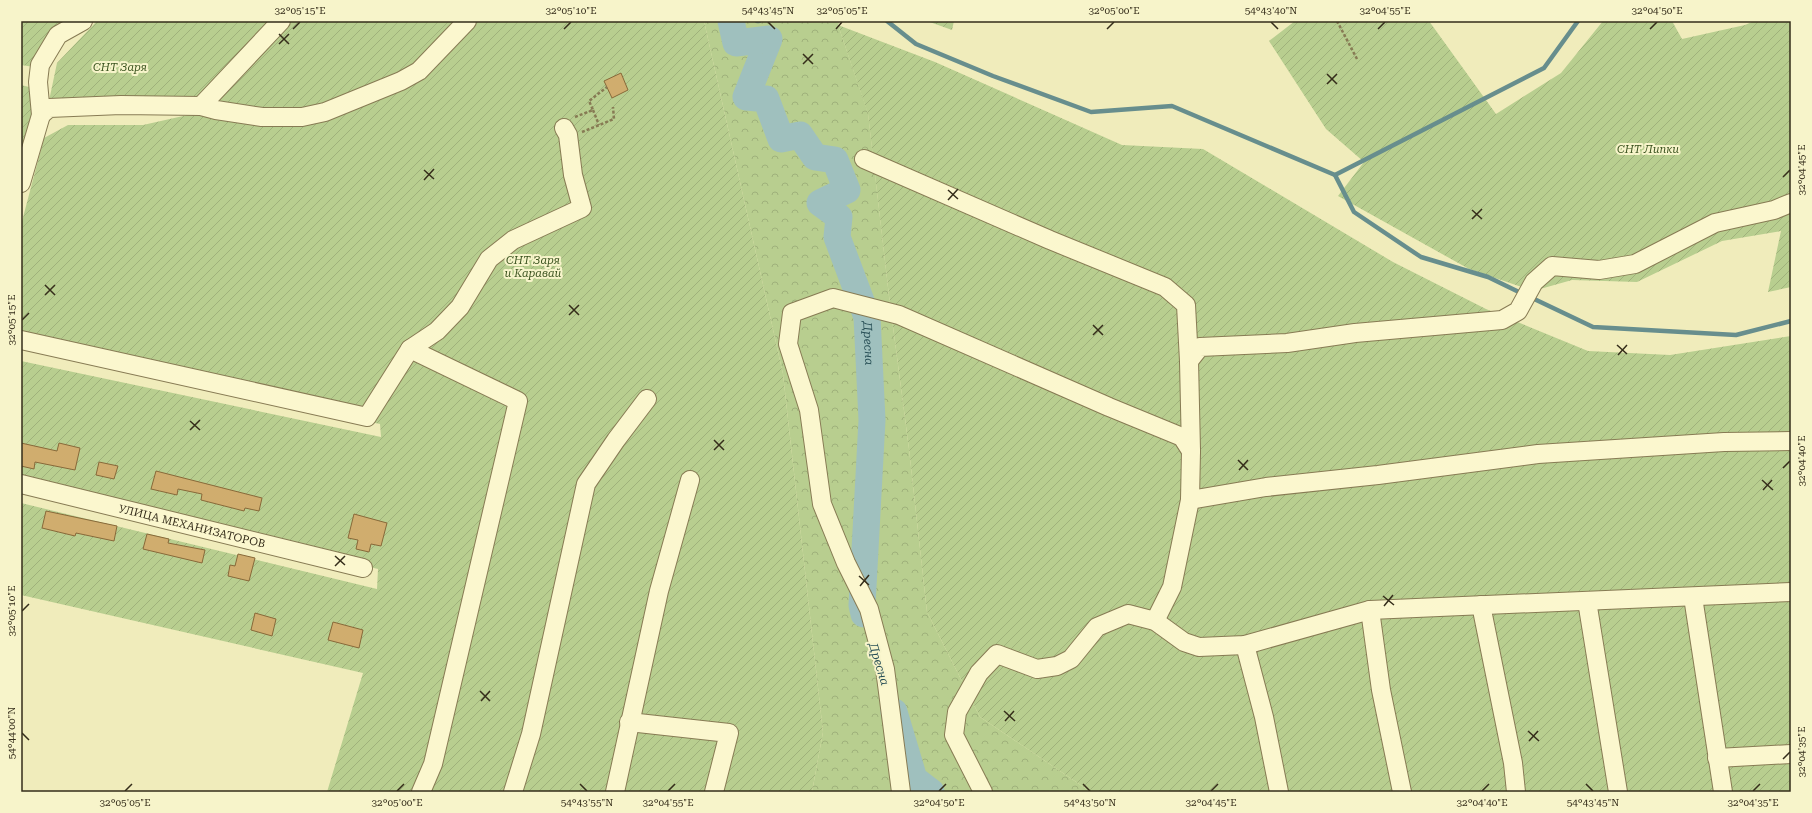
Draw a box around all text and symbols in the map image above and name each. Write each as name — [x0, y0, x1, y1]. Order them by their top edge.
text: 32°05'15"E — [274, 5, 326, 16]
text: 32°05'10"E — [545, 5, 597, 16]
text: 54°43'45"N — [742, 5, 794, 16]
text: 32°05'05"E — [816, 5, 868, 16]
text: 32°05'00"E — [1088, 5, 1140, 16]
text: 54°43'40"N — [1245, 5, 1297, 16]
text: 32°04'55"E — [1359, 5, 1411, 16]
text: 32°04'50"E — [1631, 5, 1683, 16]
park label: СНТ Заря — [93, 61, 148, 74]
park label: СНТ Липки — [1617, 143, 1679, 156]
text: 32°04'45"E — [1796, 144, 1807, 196]
park label: СНТ Заря и Каравай — [505, 254, 562, 280]
text: 32°05'15"E — [6, 294, 17, 346]
water label: Дресна — [860, 320, 876, 366]
text: 32°04'40"E — [1796, 435, 1807, 487]
street label: УЛИЦА МЕХАНИЗАТОРОВ — [117, 502, 267, 550]
text: 32°05'10"E — [6, 585, 17, 637]
water label: Дресна — [866, 640, 892, 687]
text: 54°44'00"N — [6, 707, 17, 759]
text: 32°04'35"E — [1796, 726, 1807, 778]
text: 32°05'05"E — [99, 797, 151, 808]
text: 32°05'00"E — [371, 797, 423, 808]
text: 54°43'55"N — [561, 797, 613, 808]
text: 32°04'55"E — [642, 797, 694, 808]
text: 32°04'50"E — [913, 797, 965, 808]
text: 54°43'50"N — [1064, 797, 1116, 808]
text: 32°04'45"E — [1185, 797, 1237, 808]
text: 32°04'40"E — [1456, 797, 1508, 808]
text: 54°43'45"N — [1567, 797, 1619, 808]
text: 32°04'35"E — [1727, 797, 1779, 808]

